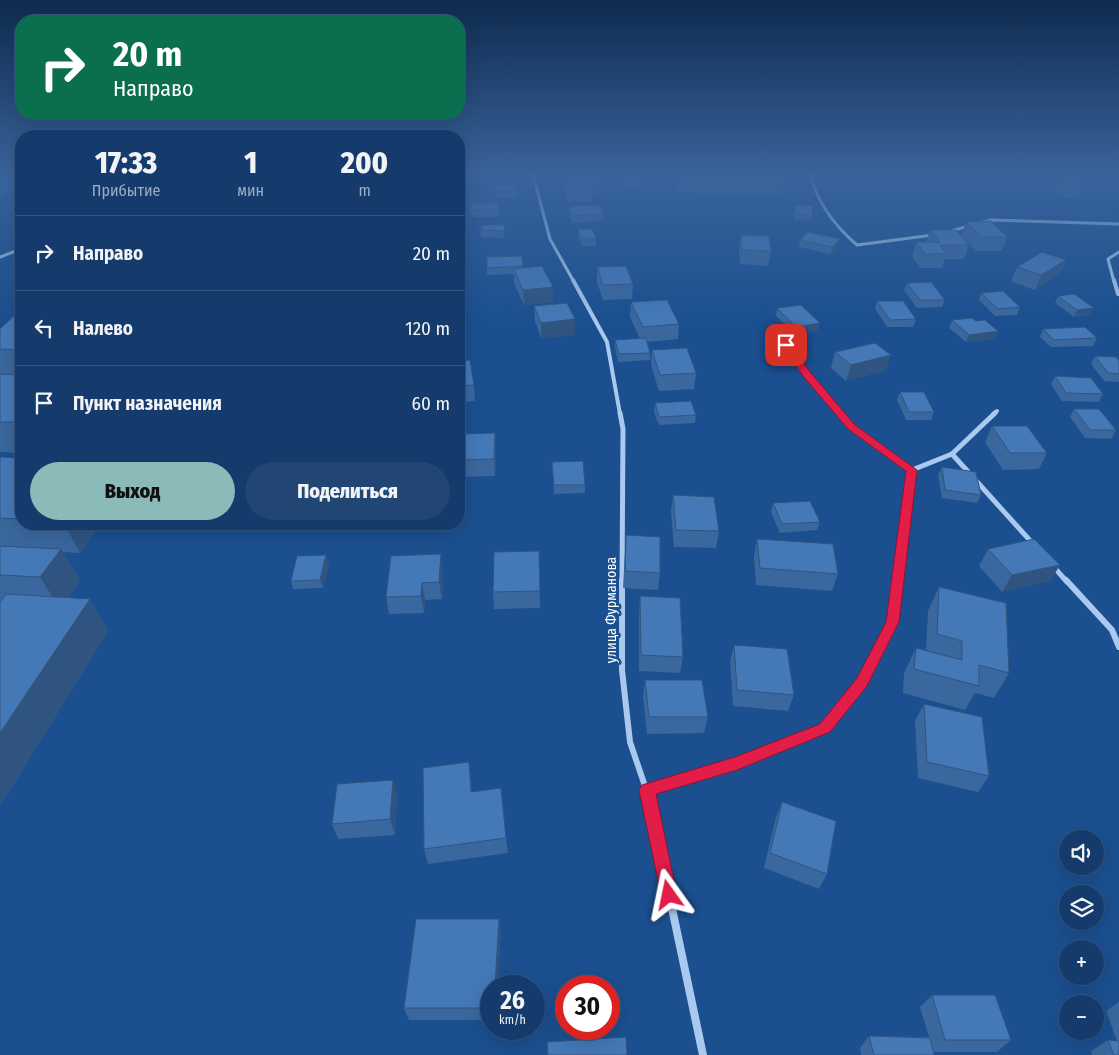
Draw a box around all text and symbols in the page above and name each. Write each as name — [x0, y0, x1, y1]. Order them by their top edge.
text: 20 m — [113, 33, 182, 75]
icon: right — [30, 35, 95, 100]
text: Направо — [113, 75, 194, 102]
text: 17:33 — [95, 145, 157, 181]
text: 1 — [244, 145, 257, 181]
text: 200 — [341, 145, 388, 181]
text: Прибытие — [92, 181, 160, 200]
text: мин — [237, 181, 264, 200]
text: m — [358, 181, 371, 200]
icon: right — [30, 239, 58, 267]
text: Направо — [73, 242, 143, 265]
text: 20 m — [413, 242, 450, 265]
icon: left — [30, 314, 58, 342]
text: Налево — [73, 317, 133, 340]
text: 120 m — [405, 317, 450, 340]
pin — [765, 324, 807, 366]
icon: arrive — [772, 331, 800, 359]
icon: arrive — [30, 389, 58, 417]
text: Пункт назначения — [73, 392, 222, 415]
text: 60 m — [412, 392, 450, 415]
button: Выход — [30, 462, 235, 520]
button: Поделиться — [245, 462, 450, 520]
street label: улица Фурманова — [603, 557, 620, 663]
map controls — [1059, 830, 1104, 1040]
button: sound — [1059, 830, 1104, 875]
position arrow — [642, 868, 694, 920]
button: layers — [1059, 885, 1104, 930]
button: + — [1059, 940, 1104, 985]
speed limit sign: 30 — [555, 975, 620, 1040]
text: 26 — [500, 986, 525, 1016]
button: − — [1059, 995, 1104, 1040]
text: km/h — [499, 1013, 526, 1027]

